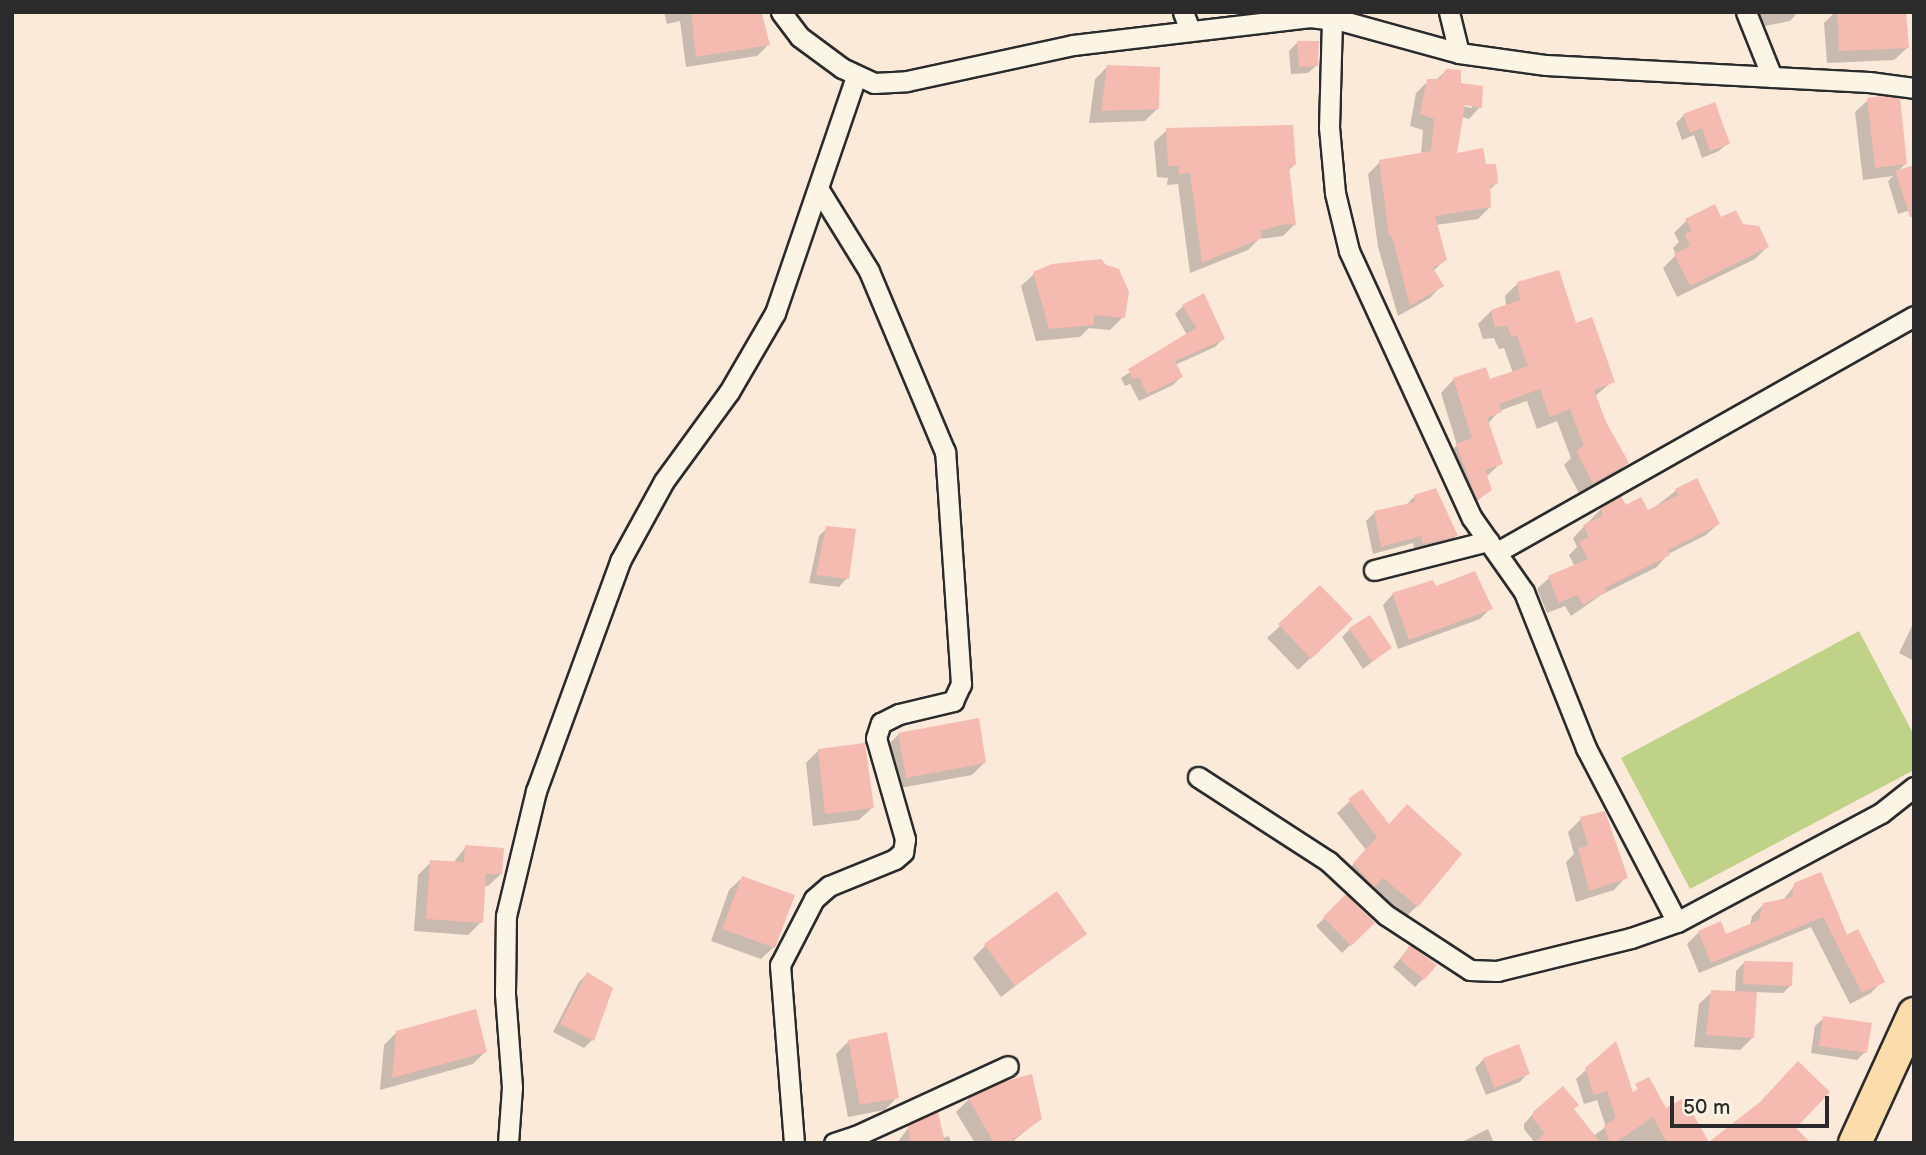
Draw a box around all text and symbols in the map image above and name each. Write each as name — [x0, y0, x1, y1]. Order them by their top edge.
scale bar — [1674, 1082, 1833, 1126]
text: 50 m — [1683, 1095, 1730, 1120]

